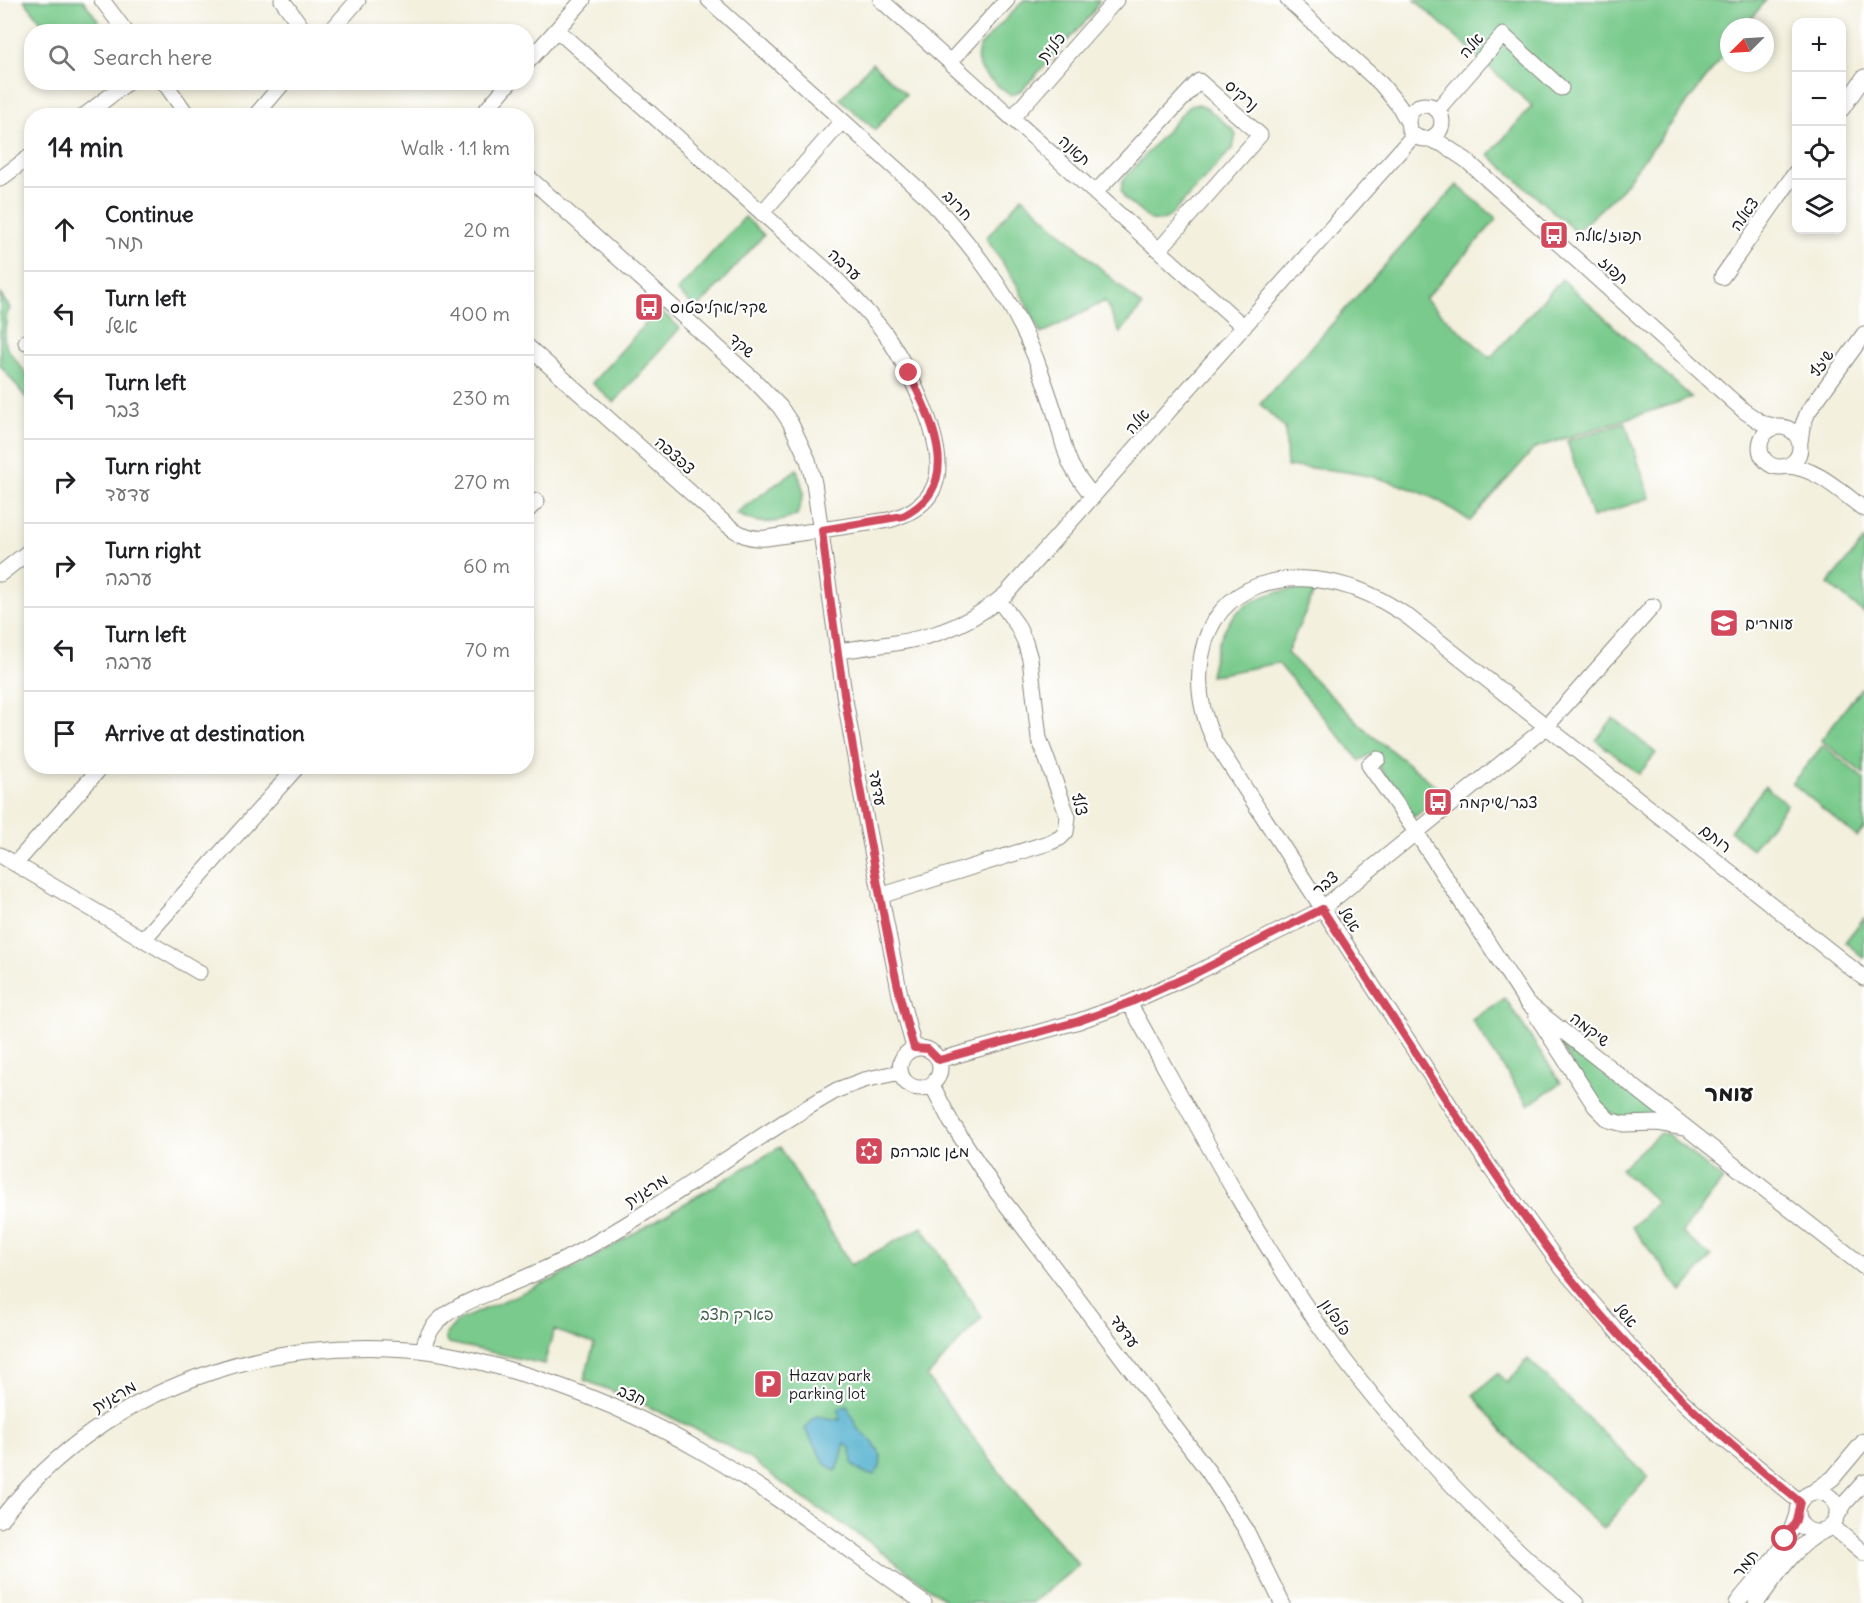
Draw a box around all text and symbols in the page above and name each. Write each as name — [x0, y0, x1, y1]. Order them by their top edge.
north arrow — [1720, 18, 1774, 72]
map controls — [1792, 18, 1846, 234]
button: + — [1792, 18, 1846, 72]
search box — [24, 24, 534, 90]
street label: כלנית — [1033, 28, 1069, 66]
street label: אלה — [1454, 28, 1488, 62]
icon: search — [45, 41, 78, 74]
text: Search here — [93, 43, 212, 71]
button: − — [1792, 72, 1846, 126]
street label: נרקיס — [1221, 75, 1263, 115]
button: locate — [1792, 126, 1846, 180]
street label: תאנה — [1055, 130, 1095, 170]
text: 14 min — [48, 131, 123, 164]
text: Walk · 1.1 km — [401, 135, 510, 160]
button: layers — [1792, 180, 1846, 234]
street label: חרוב — [939, 186, 977, 224]
street label: צאלה — [1725, 193, 1763, 235]
text: Continue — [105, 200, 194, 228]
icon: ahead — [48, 213, 81, 246]
text: 20 m — [464, 217, 510, 242]
bus stop icon: תפוז/אלה — [1538, 219, 1570, 251]
place label: תפוז/אלה — [1575, 225, 1642, 245]
text: תמר — [105, 229, 144, 254]
street label: ערבה — [824, 244, 866, 284]
street label: תפוז — [1595, 251, 1633, 289]
text: Turn left — [105, 284, 186, 312]
bus stop icon: שקד/אקליפטוס — [633, 291, 665, 323]
icon: left — [48, 297, 81, 330]
place label: שקד/אקליפטוס — [670, 297, 767, 318]
text: 400 m — [450, 301, 510, 326]
text: אשל — [105, 313, 138, 338]
street label: שקד — [724, 328, 759, 363]
street label: שיזף — [1804, 345, 1838, 381]
route end — [895, 359, 921, 385]
text: Turn left — [105, 368, 186, 396]
icon: left — [48, 381, 81, 414]
text: 230 m — [452, 385, 510, 410]
text: צבר — [105, 397, 140, 422]
street label: אלה — [1120, 404, 1154, 438]
street label: צפצפה — [651, 432, 699, 478]
text: Turn right — [105, 452, 201, 480]
icon: right — [48, 465, 81, 498]
text: 270 m — [454, 469, 510, 494]
text: עדעד — [105, 481, 150, 506]
text: Turn right — [105, 536, 201, 564]
icon: right — [48, 549, 81, 582]
text: 60 m — [463, 553, 510, 578]
text: ערבה — [105, 565, 152, 590]
school or university icon: עומרים — [1708, 607, 1740, 639]
place label: עומרים — [1745, 613, 1793, 633]
text: Turn left — [105, 620, 186, 648]
icon: left — [48, 633, 81, 666]
text: 70 m — [465, 637, 510, 662]
text: ערבה — [105, 649, 152, 674]
icon: arrive — [48, 717, 81, 750]
text: Arrive at destination — [105, 719, 305, 747]
street label: עדעד — [865, 768, 891, 808]
bus stop icon: צבר/שיקמה — [1422, 786, 1454, 818]
street label: צלף — [1067, 790, 1093, 818]
place label: צבר/שיקמה — [1459, 792, 1538, 812]
street label: רותם — [1696, 819, 1736, 857]
street label: צבר — [1308, 866, 1342, 900]
street label: אשל — [1334, 903, 1366, 936]
street label: שיקמה — [1566, 1007, 1614, 1051]
district label: עומר — [1705, 1079, 1754, 1107]
synagogue icon: מגן אברהם — [853, 1135, 885, 1167]
place label: מגן אברהם — [890, 1141, 969, 1162]
street label: מרגנית — [621, 1169, 671, 1211]
street label: פלפלון — [1316, 1295, 1356, 1339]
street label: אשל — [1610, 1299, 1642, 1332]
park label: פארק חצב — [700, 1304, 774, 1324]
street label: עדעד — [1106, 1311, 1144, 1351]
place label: Hazav park parking lot — [789, 1365, 871, 1403]
parking icon: Hazav park parking lot — [752, 1368, 784, 1400]
street label: מרגנית — [88, 1375, 140, 1417]
street label: חצב — [615, 1380, 649, 1410]
route start — [1771, 1525, 1797, 1551]
street label: תמר — [1728, 1545, 1762, 1581]

